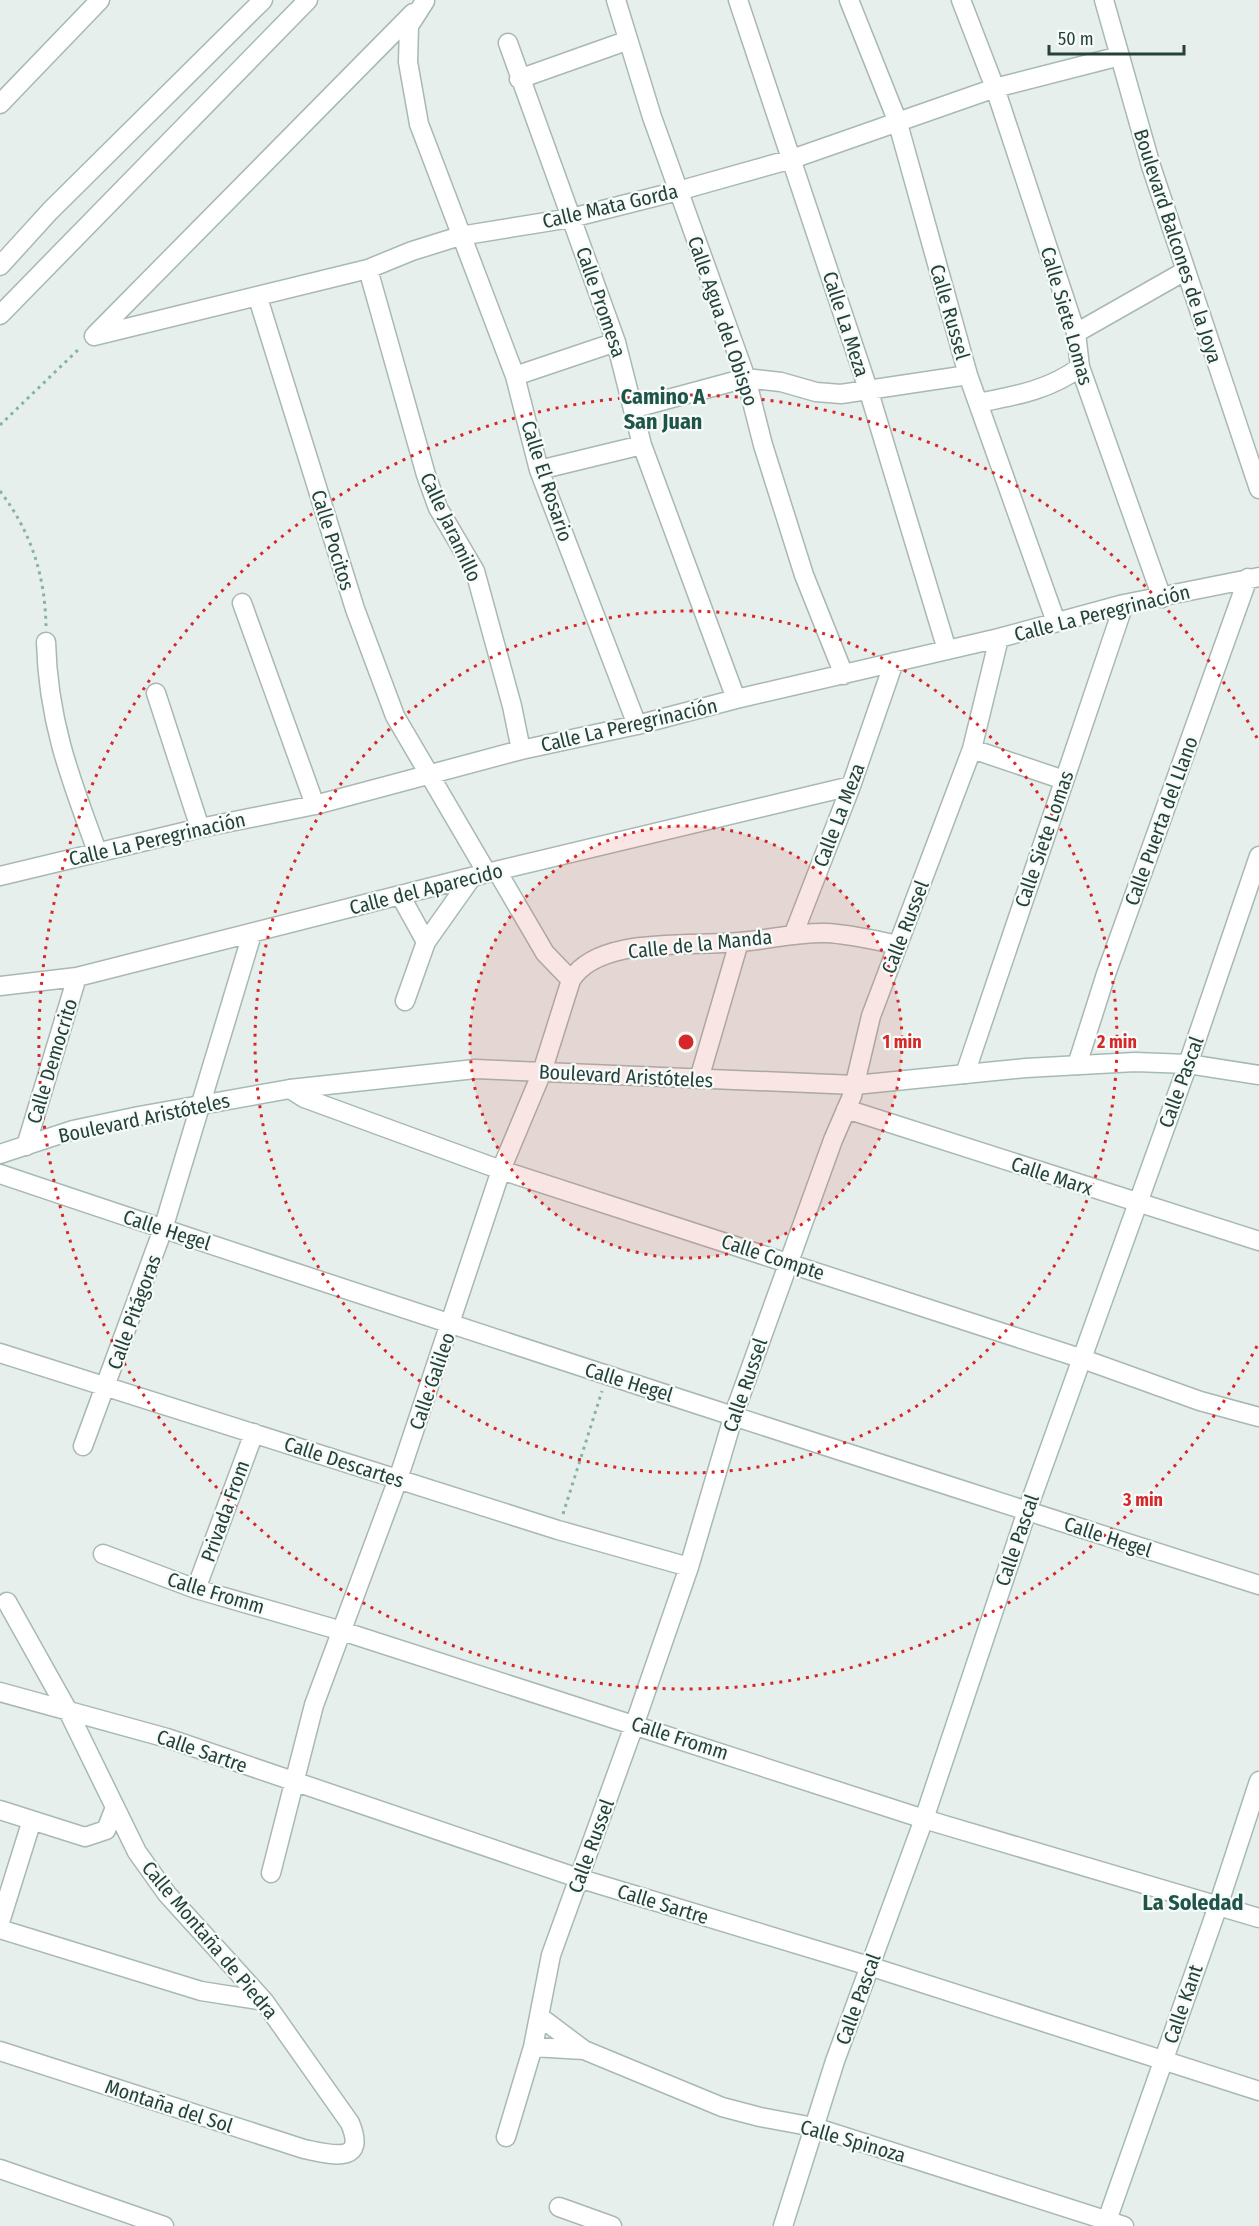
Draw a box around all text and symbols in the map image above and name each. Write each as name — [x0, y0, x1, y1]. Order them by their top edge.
scale bar — [1049, 18, 1184, 56]
text: 50 m — [1058, 28, 1094, 50]
street label: Boulevard Balcones de la Joya — [1129, 126, 1227, 366]
street label: Calle Mata Gorda — [540, 179, 680, 233]
street label: Calle Agua del Obispo — [683, 233, 763, 409]
street label: Calle Promesa — [571, 244, 631, 360]
street label: Calle Siete Lomas — [1036, 244, 1098, 388]
street label: Calle Russel — [925, 262, 975, 362]
street label: Calle La Meza — [818, 268, 874, 380]
district label: Camino A San Juan — [621, 383, 706, 435]
street label: Calle El Rosario — [516, 418, 578, 544]
street label: Calle Jaramillo — [415, 469, 487, 585]
street label: Calle Pocitos — [306, 487, 360, 593]
street label: Calle La Peregrinación — [1012, 580, 1192, 646]
street label: Calle La Peregrinación — [538, 693, 720, 757]
street label: Calle Puerta del Llano — [1119, 733, 1203, 909]
street label: Calle La Meza — [808, 760, 870, 870]
street label: Calle Siete Lomas — [1009, 768, 1079, 910]
street label: Calle La Peregrinación — [66, 807, 248, 871]
street label: Calle del Aparecido — [347, 858, 505, 920]
street label: Calle Russel — [876, 877, 934, 977]
street label: Calle de la Manda — [627, 925, 773, 963]
street label: Calle Democrito — [22, 996, 82, 1126]
text: 1 min — [882, 1031, 922, 1053]
text: 2 min — [1096, 1031, 1137, 1053]
centre of rings — [676, 1032, 696, 1052]
street label: Calle Pascal — [1153, 1033, 1209, 1131]
street label: Boulevard Aristóteles — [538, 1059, 714, 1093]
street label: Boulevard Aristóteles — [56, 1088, 232, 1148]
street label: Calle Marx — [1008, 1152, 1096, 1201]
street label: Calle Hegel — [120, 1205, 214, 1255]
street label: Calle Compte — [718, 1229, 828, 1285]
street label: Calle Pitágoras — [102, 1251, 166, 1373]
street label: Calle Galileo — [404, 1329, 460, 1433]
street label: Calle Russel — [718, 1335, 772, 1435]
street label: Calle Hegel — [582, 1357, 676, 1407]
street label: Calle Descartes — [281, 1431, 407, 1493]
street label: Privada From — [196, 1457, 254, 1565]
text: 3 min — [1122, 1489, 1163, 1511]
street label: Calle Pascal — [990, 1491, 1044, 1589]
street label: Calle Hegel — [1061, 1512, 1155, 1562]
street label: Calle Fromm — [164, 1567, 268, 1619]
street label: Calle Fromm — [629, 1711, 731, 1765]
street label: Calle Sartre — [154, 1724, 250, 1778]
street label: Calle Russel — [563, 1796, 619, 1896]
street label: Calle Montaña de Piedra — [137, 1856, 283, 2024]
street label: Calle Sartre — [614, 1879, 712, 1929]
district label: La Soledad — [1143, 1889, 1243, 1916]
street label: Calle Pascal — [830, 1950, 886, 2048]
street label: Calle Kant — [1158, 1961, 1208, 2047]
street label: Montaña del Sol — [102, 2074, 236, 2138]
street label: Calle Spinoza — [797, 2114, 909, 2168]

